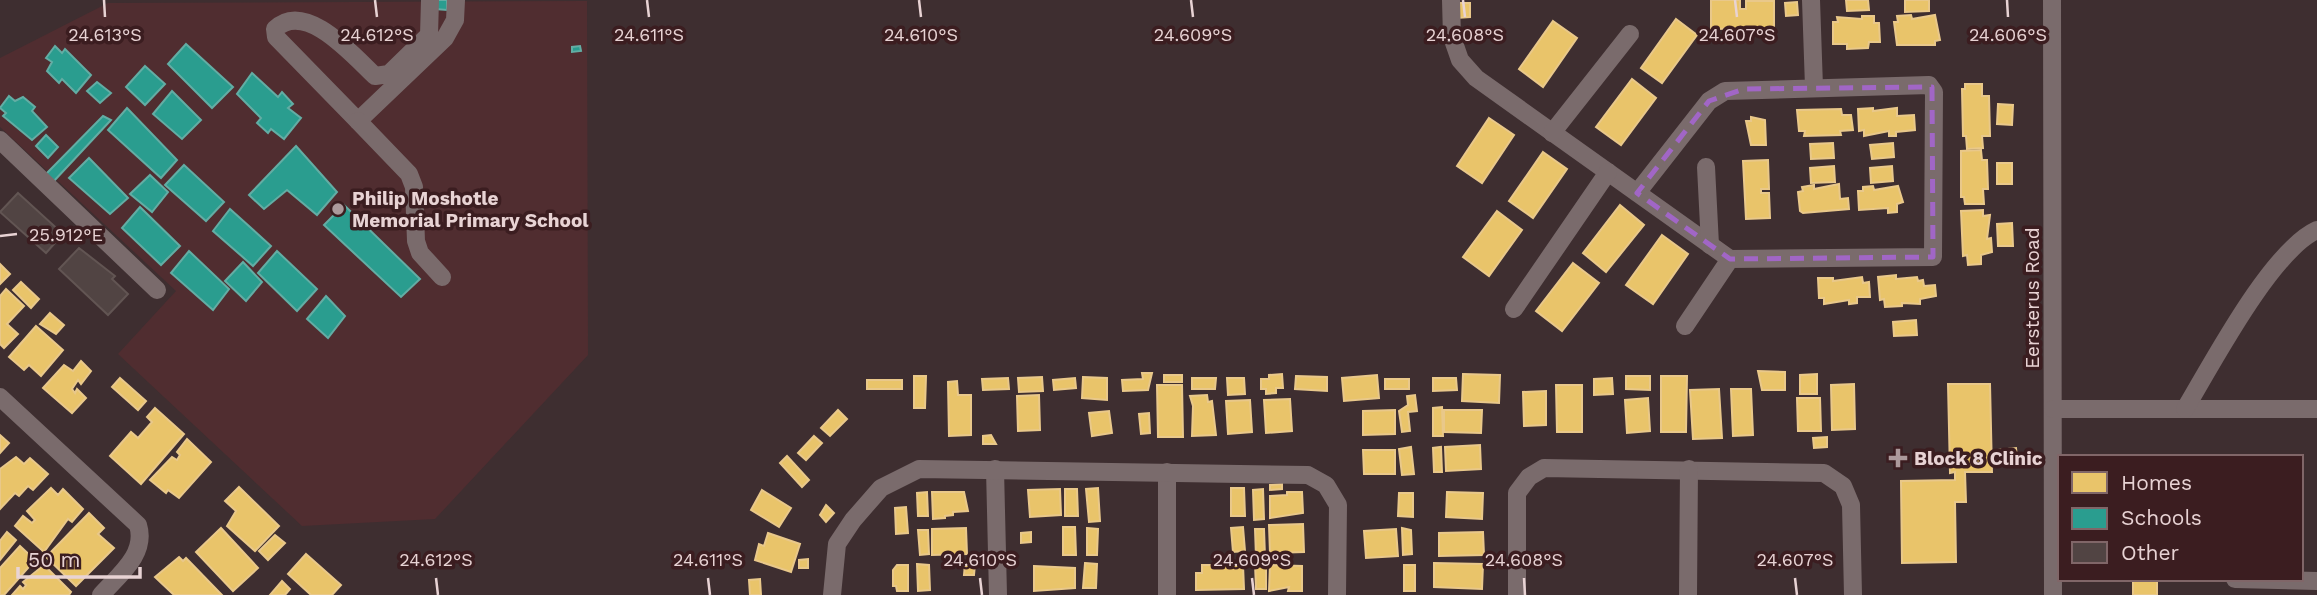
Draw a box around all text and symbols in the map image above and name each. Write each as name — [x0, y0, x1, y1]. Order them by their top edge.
text: 24.613°S — [68, 24, 142, 45]
text: 24.612°S — [340, 24, 414, 45]
text: 24.611°S — [614, 24, 684, 45]
text: 24.610°S — [884, 24, 958, 45]
text: 24.609°S — [1154, 24, 1232, 45]
text: 24.608°S — [1426, 24, 1504, 45]
text: 24.607°S — [1699, 24, 1775, 45]
text: 24.606°S — [1969, 24, 2047, 45]
place label: Philip Moshotle Memorial Primary School — [352, 187, 589, 232]
marker: Philip Moshotle Memorial Primary School — [330, 201, 346, 217]
text: 25.912°E — [29, 224, 103, 245]
street label: Eersterus Road — [2021, 227, 2044, 369]
place label: Block 8 Clinic — [1914, 447, 2043, 470]
marker: Block 8 Clinic — [1888, 448, 1908, 468]
legend — [2058, 455, 2303, 581]
text: Homes — [2121, 470, 2192, 495]
text: Schools — [2121, 505, 2202, 530]
scale bar — [18, 536, 140, 580]
text: Other — [2121, 540, 2180, 565]
text: 50 m — [28, 547, 80, 572]
text: 24.612°S — [399, 549, 473, 570]
text: 24.611°S — [673, 549, 743, 570]
text: 24.610°S — [943, 549, 1017, 570]
text: 24.609°S — [1213, 549, 1291, 570]
text: 24.608°S — [1485, 549, 1563, 570]
text: 24.607°S — [1757, 549, 1833, 570]

